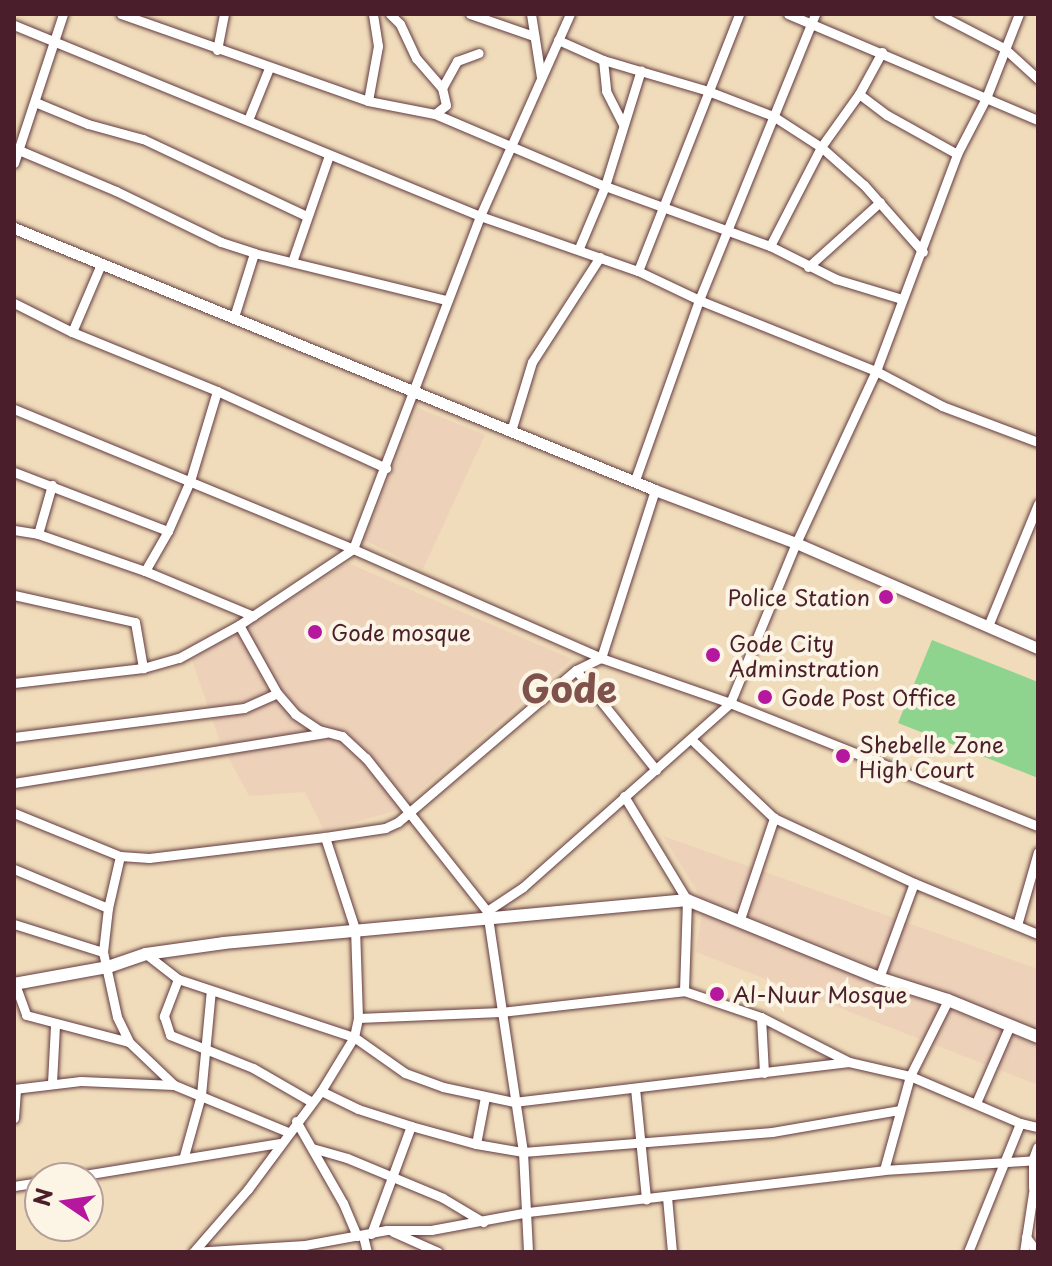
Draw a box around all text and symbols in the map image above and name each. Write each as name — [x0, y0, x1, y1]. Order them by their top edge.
place label: Police Station — [727, 584, 870, 610]
marker: Police Station — [877, 588, 895, 606]
place label: Gode mosque — [331, 619, 472, 645]
marker: Gode mosque — [306, 623, 324, 641]
place label: Gode City Adminstration — [729, 629, 880, 680]
marker: Gode City Adminstration — [704, 646, 722, 664]
district label: Gode — [521, 665, 617, 711]
place label: Gode Post Office — [781, 684, 957, 710]
marker: Gode Post Office — [756, 688, 774, 706]
place label: Shebelle Zone High Court — [859, 730, 1005, 782]
marker: Shebelle Zone High Court — [834, 747, 852, 765]
place label: Al-Nuur Mosque — [733, 981, 907, 1007]
marker: Al-Nuur Mosque — [708, 985, 726, 1003]
north arrow — [24, 1162, 104, 1242]
text: N — [24, 1185, 60, 1209]

